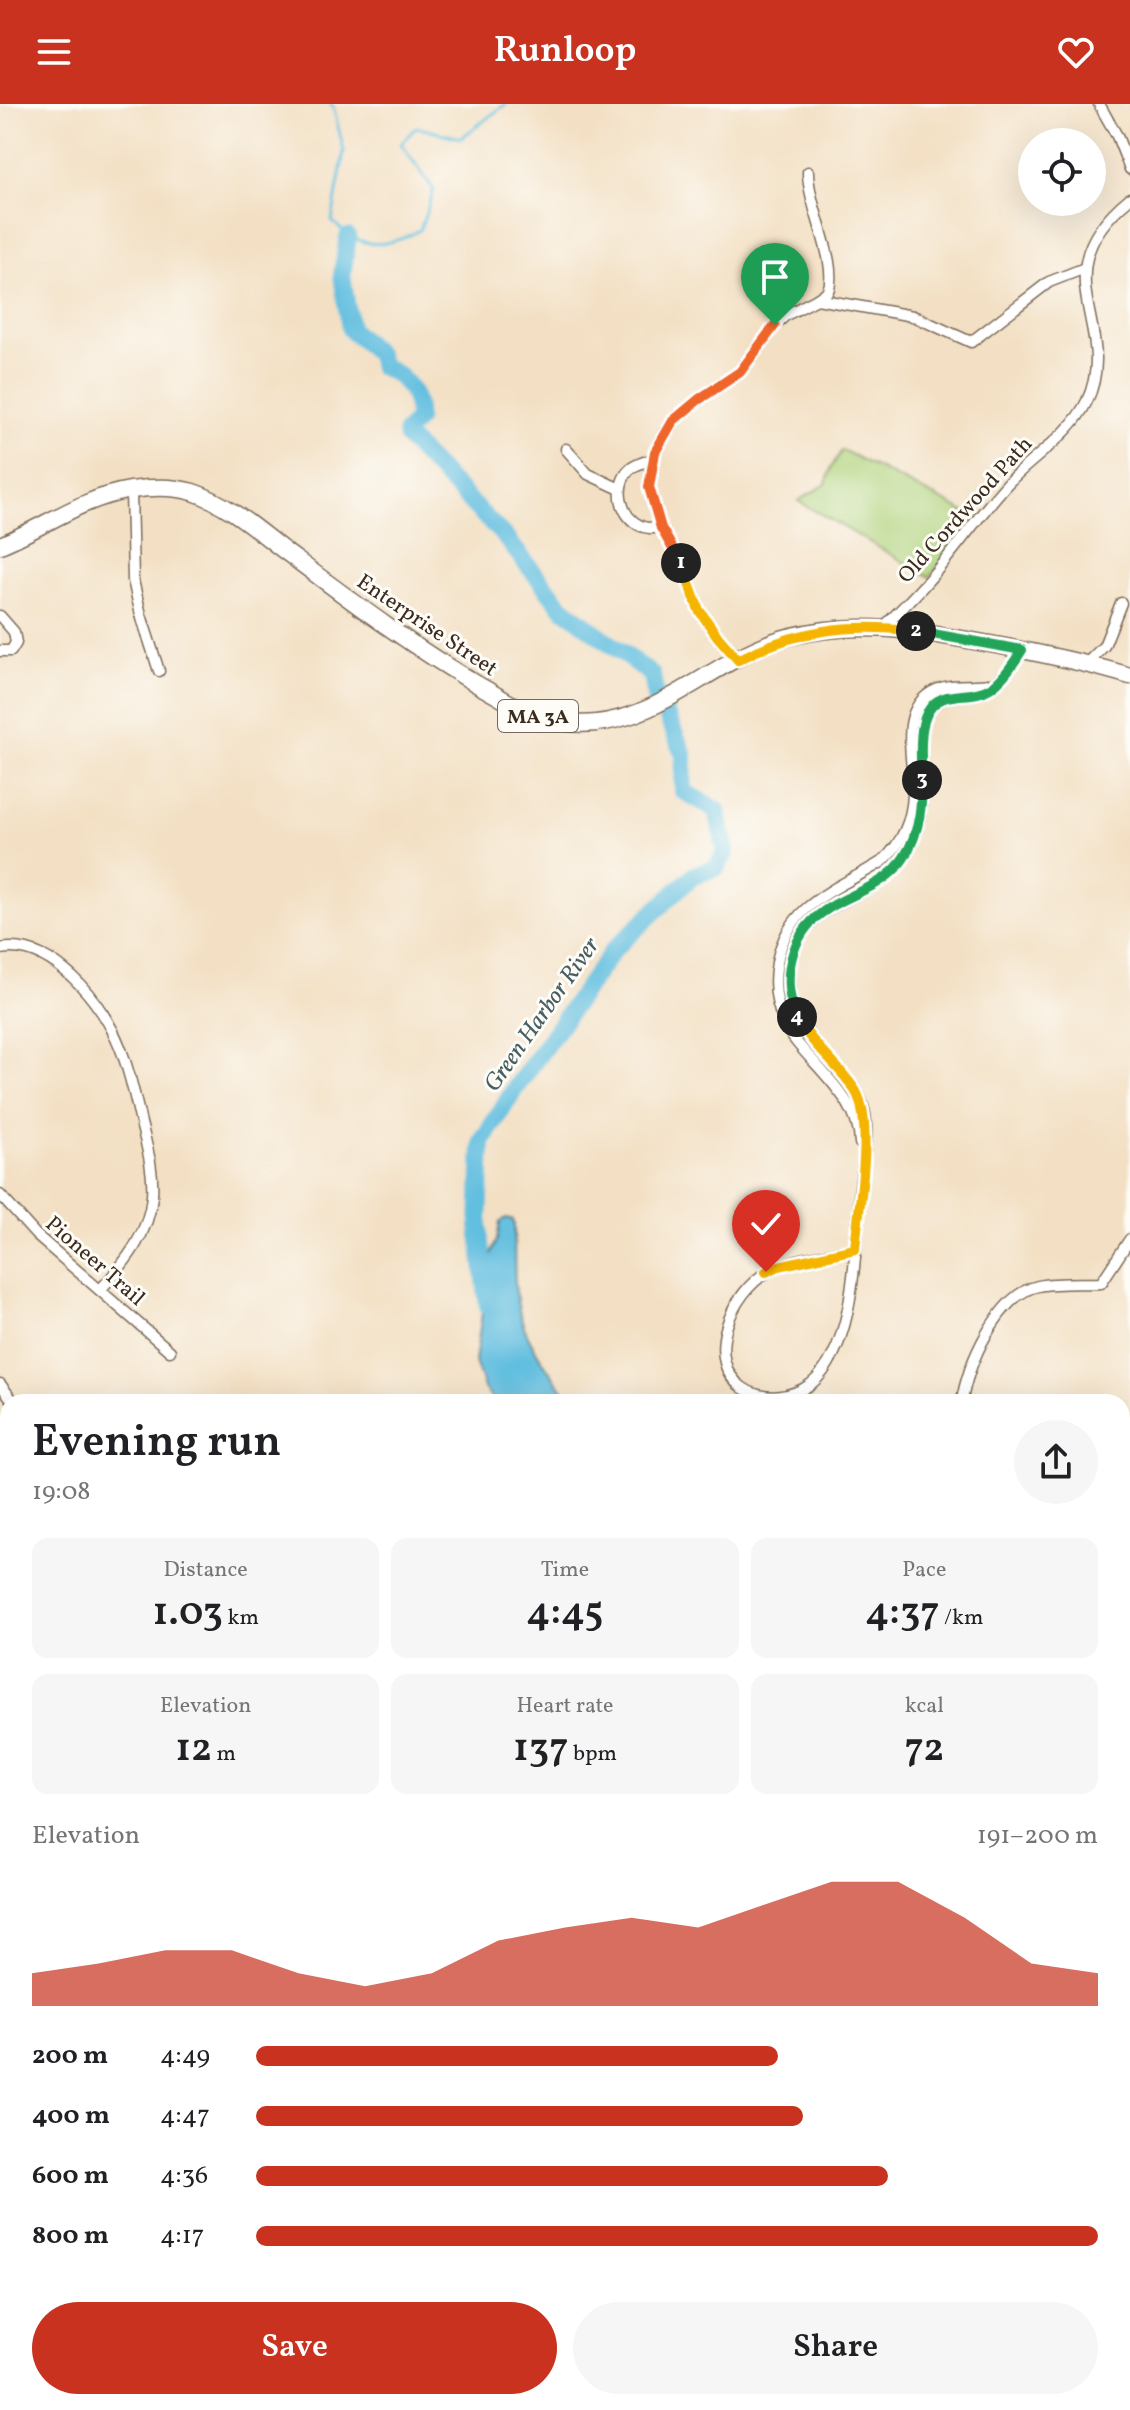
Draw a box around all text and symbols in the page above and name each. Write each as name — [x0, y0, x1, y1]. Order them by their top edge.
text: Runloop — [494, 27, 636, 77]
icon: menu — [32, 30, 76, 74]
icon: heart — [1054, 30, 1098, 74]
map controls — [1018, 128, 1106, 216]
button: locate — [1018, 128, 1106, 216]
pin — [741, 243, 809, 325]
icon: arrive — [753, 255, 797, 299]
street label: Old Cordwood Path — [891, 430, 1040, 591]
pin: 1 — [661, 543, 701, 583]
text: 1 — [677, 547, 685, 578]
street label: Enterprise Street — [350, 567, 503, 685]
pin: 2 — [896, 611, 936, 651]
text: 2 — [910, 615, 922, 646]
road number: MA 3A — [498, 700, 578, 732]
pin: 3 — [902, 760, 942, 800]
text: 3 — [916, 764, 928, 795]
water label: Green Harbor River — [477, 930, 609, 1099]
pin: 4 — [777, 997, 817, 1037]
text: 4 — [790, 1001, 804, 1032]
pin — [732, 1190, 800, 1272]
icon: check — [744, 1202, 788, 1246]
street label: Pioneer Trail — [38, 1210, 151, 1314]
text: Evening run — [32, 1413, 281, 1474]
button: share — [1014, 1420, 1098, 1504]
text: 19:08 — [32, 1474, 91, 1510]
text: Distance — [164, 1555, 248, 1586]
text: Time — [541, 1555, 589, 1586]
text: Pace — [902, 1555, 946, 1586]
text: 1.03 — [152, 1586, 223, 1642]
text: 4:45 — [526, 1586, 604, 1642]
text: 4:37 — [865, 1586, 940, 1642]
text: km — [223, 1603, 259, 1634]
text: /km — [940, 1603, 983, 1634]
text: Elevation — [160, 1691, 251, 1722]
text: Heart rate — [516, 1691, 614, 1722]
text: kcal — [905, 1691, 944, 1722]
text: 12 — [175, 1722, 212, 1778]
text: 137 — [513, 1722, 569, 1778]
text: 72 — [904, 1722, 944, 1778]
text: m — [212, 1739, 236, 1770]
text: bpm — [569, 1739, 617, 1770]
text: Elevation — [32, 1818, 140, 1854]
text: 191–200 m — [977, 1818, 1098, 1854]
text: 200 m — [32, 2038, 108, 2074]
text: 4:49 — [160, 2038, 210, 2074]
text: 400 m — [32, 2098, 110, 2134]
text: 4:47 — [160, 2098, 210, 2134]
text: 600 m — [32, 2158, 109, 2194]
text: 4:36 — [160, 2158, 208, 2194]
text: 800 m — [32, 2218, 109, 2254]
text: 4:17 — [160, 2218, 204, 2254]
button: Save — [32, 2302, 557, 2394]
button: Share — [573, 2302, 1098, 2394]

